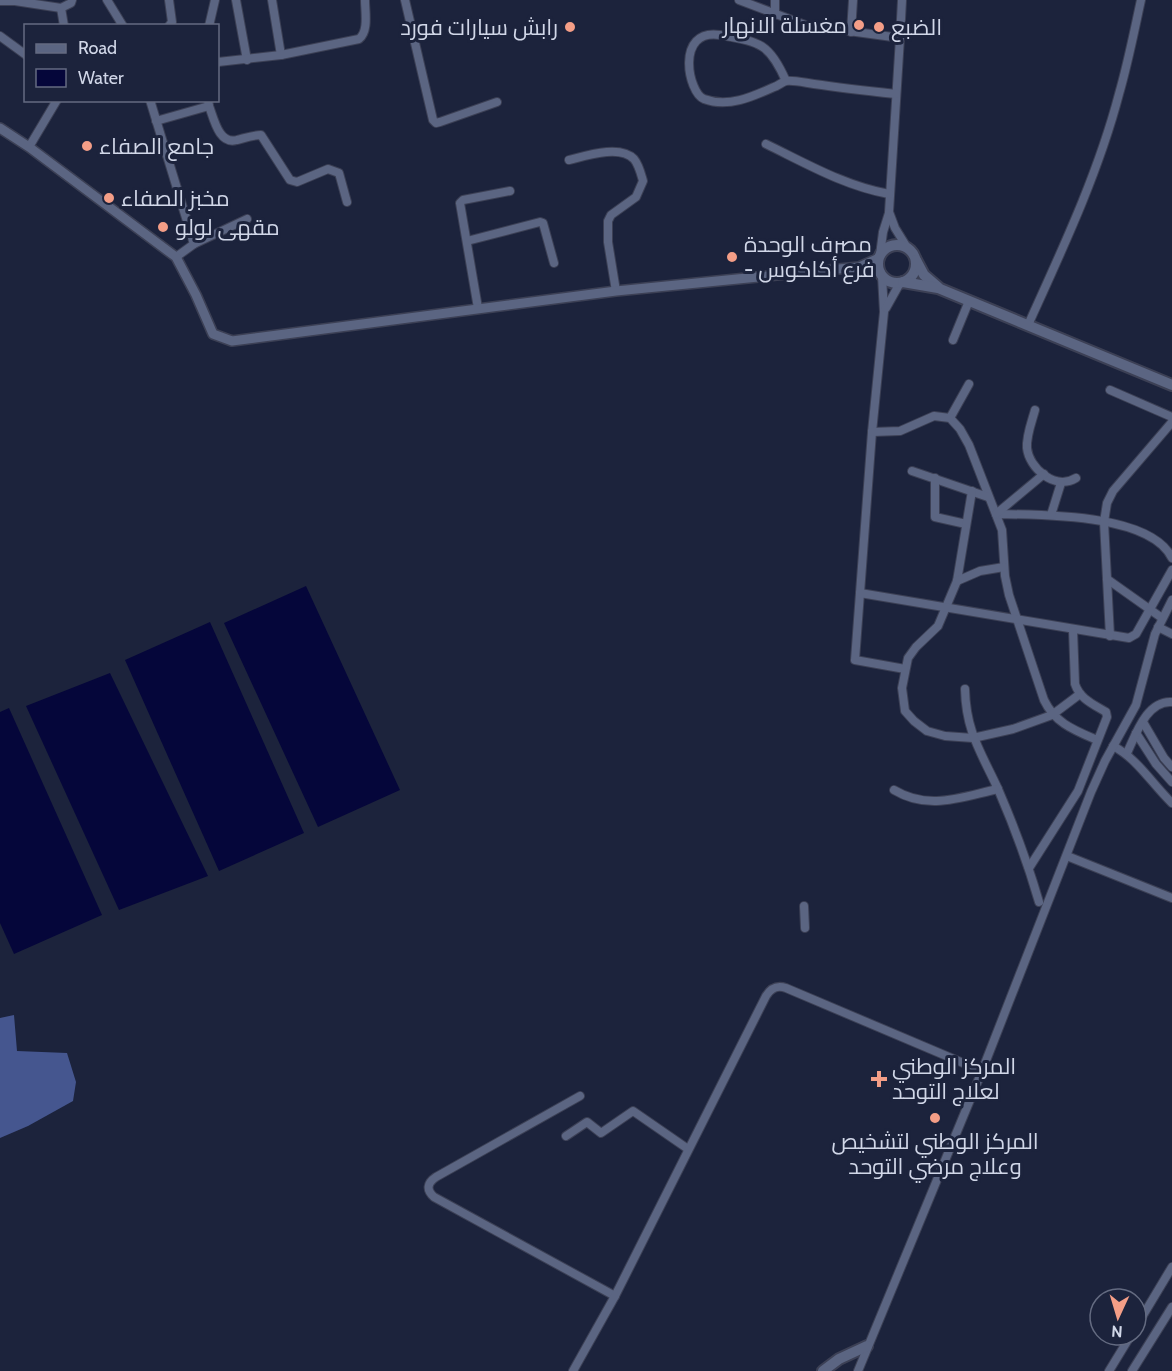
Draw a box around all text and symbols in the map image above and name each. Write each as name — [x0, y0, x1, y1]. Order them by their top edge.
place label: مغسلة الانهار — [721, 12, 847, 39]
place label: رابش سيارات فورد — [400, 14, 558, 41]
place label: الضبع — [891, 14, 942, 42]
marker: مغسلة الانهار — [852, 18, 866, 32]
marker: رابش سيارات فورد — [563, 20, 577, 34]
marker: الضبع — [872, 20, 886, 34]
legend — [24, 24, 219, 102]
text: Road — [78, 37, 117, 59]
text: Water — [78, 67, 124, 89]
place label: جامع الصفاء — [99, 133, 214, 161]
marker: جامع الصفاء — [80, 139, 94, 153]
place label: مخبز الصفاء — [121, 185, 230, 212]
marker: مخبز الصفاء — [102, 191, 116, 205]
place label: مقهى لولو — [175, 214, 280, 241]
marker: مقهى لولو — [156, 220, 170, 234]
place label: مصرف الوحدة - فرع أكاكوس — [744, 231, 875, 284]
marker: مصرف الوحدة - فرع أكاكوس — [725, 250, 739, 264]
place label: المركز الوطني لعلاج التوحد — [892, 1053, 1016, 1106]
marker: المركز الوطني لعلاج التوحد — [870, 1070, 888, 1088]
marker: المركز الوطني لتشخيص وعلاج مرضي التوحد — [928, 1111, 942, 1125]
place label: المركز الوطني لتشخيص وعلاج مرضي التوحد — [831, 1128, 1039, 1183]
north arrow — [1088, 1287, 1148, 1347]
text: N — [1111, 1322, 1123, 1341]

